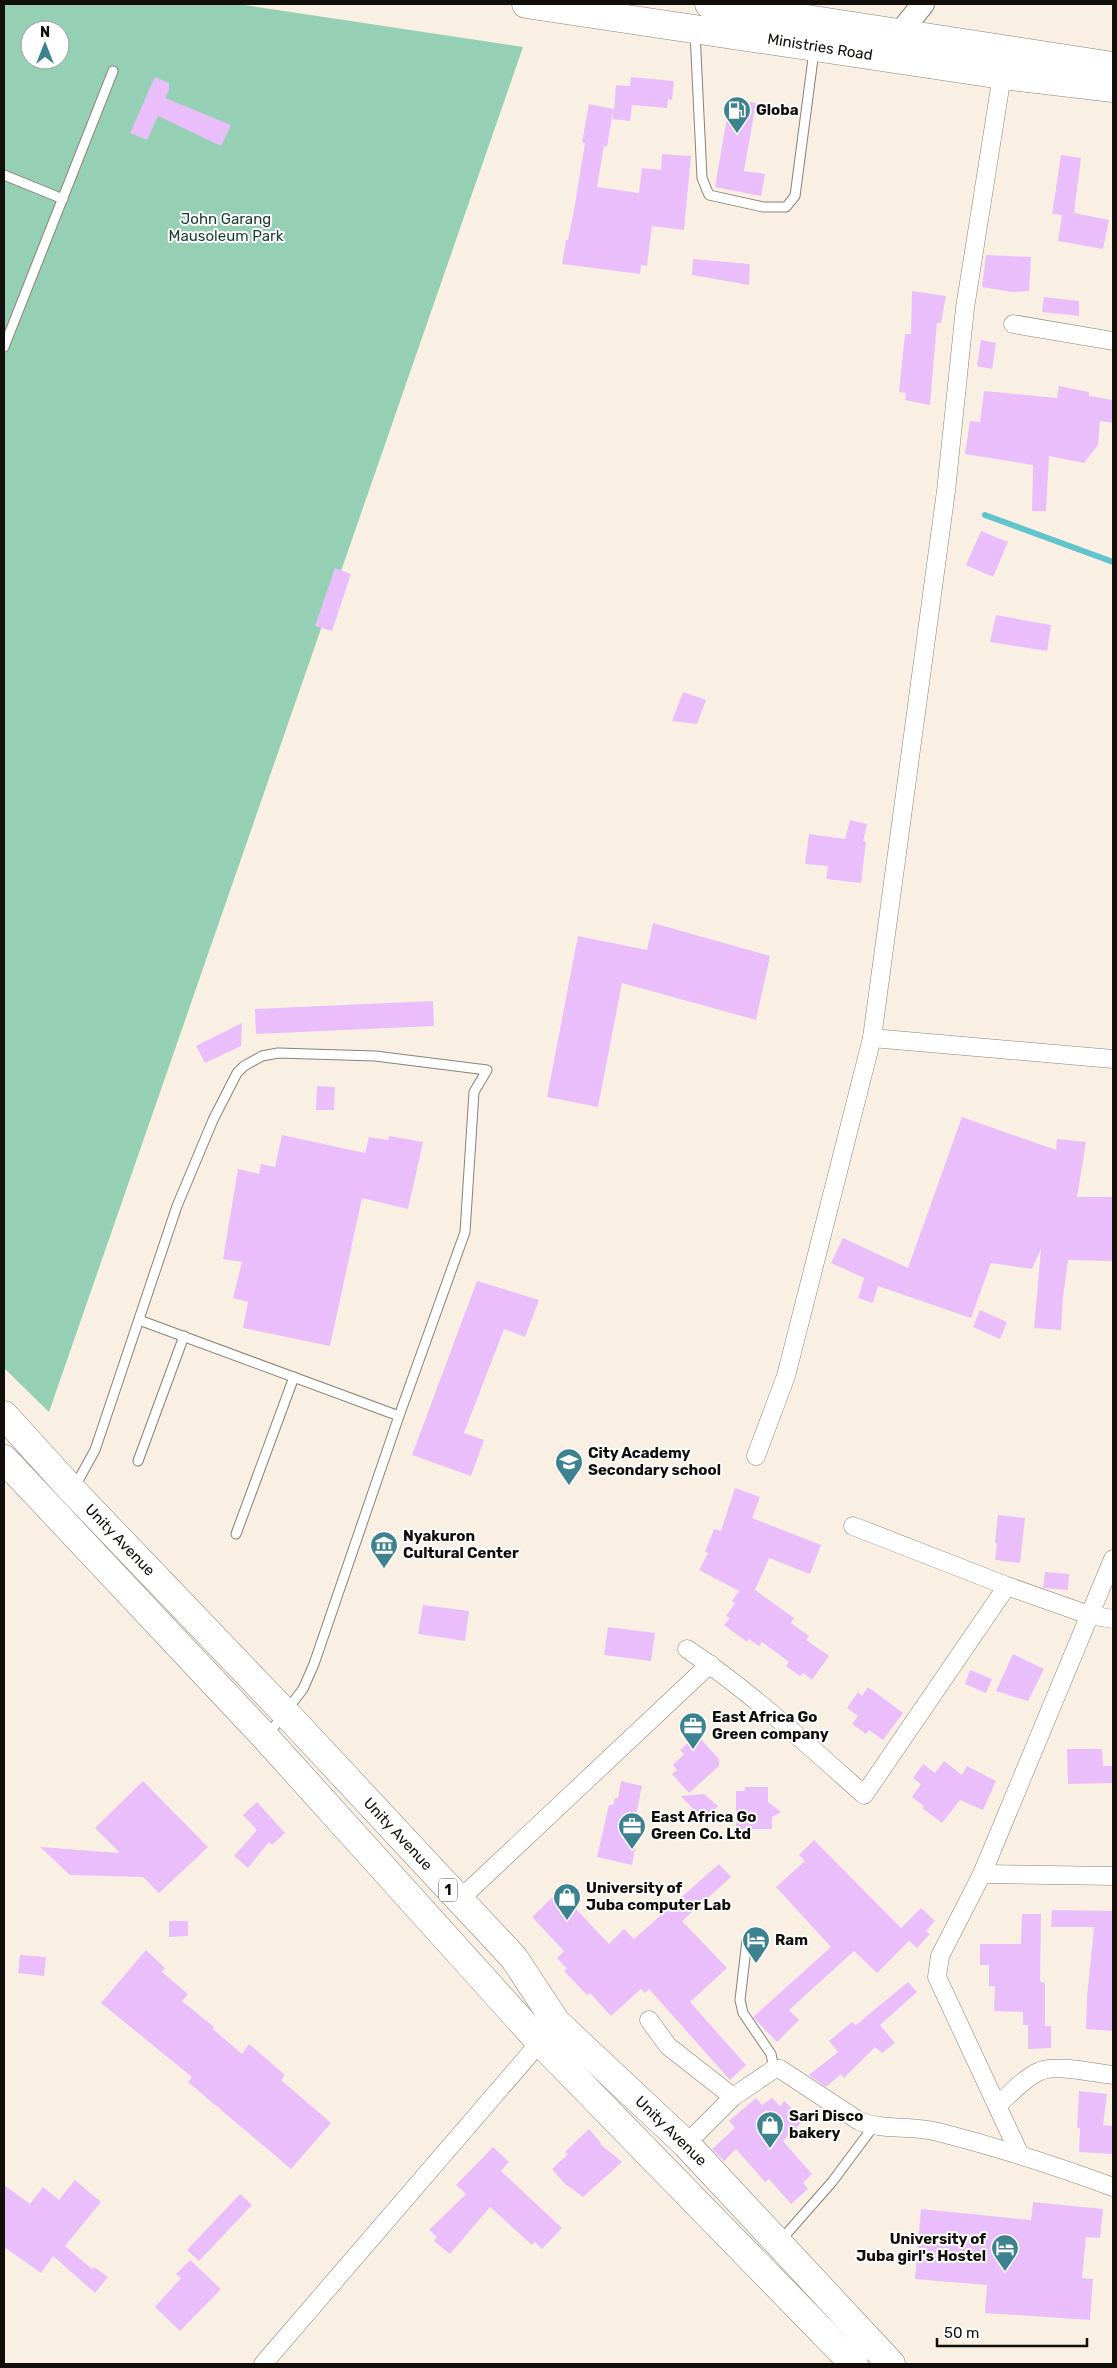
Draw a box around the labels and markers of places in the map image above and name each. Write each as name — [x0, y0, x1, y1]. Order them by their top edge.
fuel station icon: Globa — [722, 95, 752, 134]
place label: Globa — [756, 101, 799, 119]
place label: City Academy Secondary school — [588, 1444, 721, 1479]
school or university icon: City Academy Secondary school — [554, 1447, 584, 1486]
place label: Nyakuron Cultural Center — [403, 1527, 519, 1562]
museum icon: Nyakuron Cultural Center — [369, 1530, 399, 1569]
place label: East Africa Go Green company — [712, 1708, 829, 1743]
office icon: East Africa Go Green company — [678, 1711, 708, 1750]
place label: East Africa Go Green Co. Ltd — [651, 1808, 757, 1843]
office icon: East Africa Go Green Co. Ltd — [617, 1811, 647, 1850]
place label: University of Juba computer Lab — [586, 1879, 731, 1914]
shop icon: University of Juba computer Lab — [552, 1882, 582, 1921]
hotel icon: Ram — [741, 1925, 771, 1964]
place label: Ram — [775, 1931, 808, 1949]
place label: Sari Disco bakery — [789, 2107, 863, 2142]
shop icon: Sari Disco bakery — [755, 2110, 785, 2149]
place label: University of Juba girl's Hostel — [856, 2230, 986, 2265]
hotel icon: University of Juba girl's Hostel — [990, 2233, 1020, 2272]

